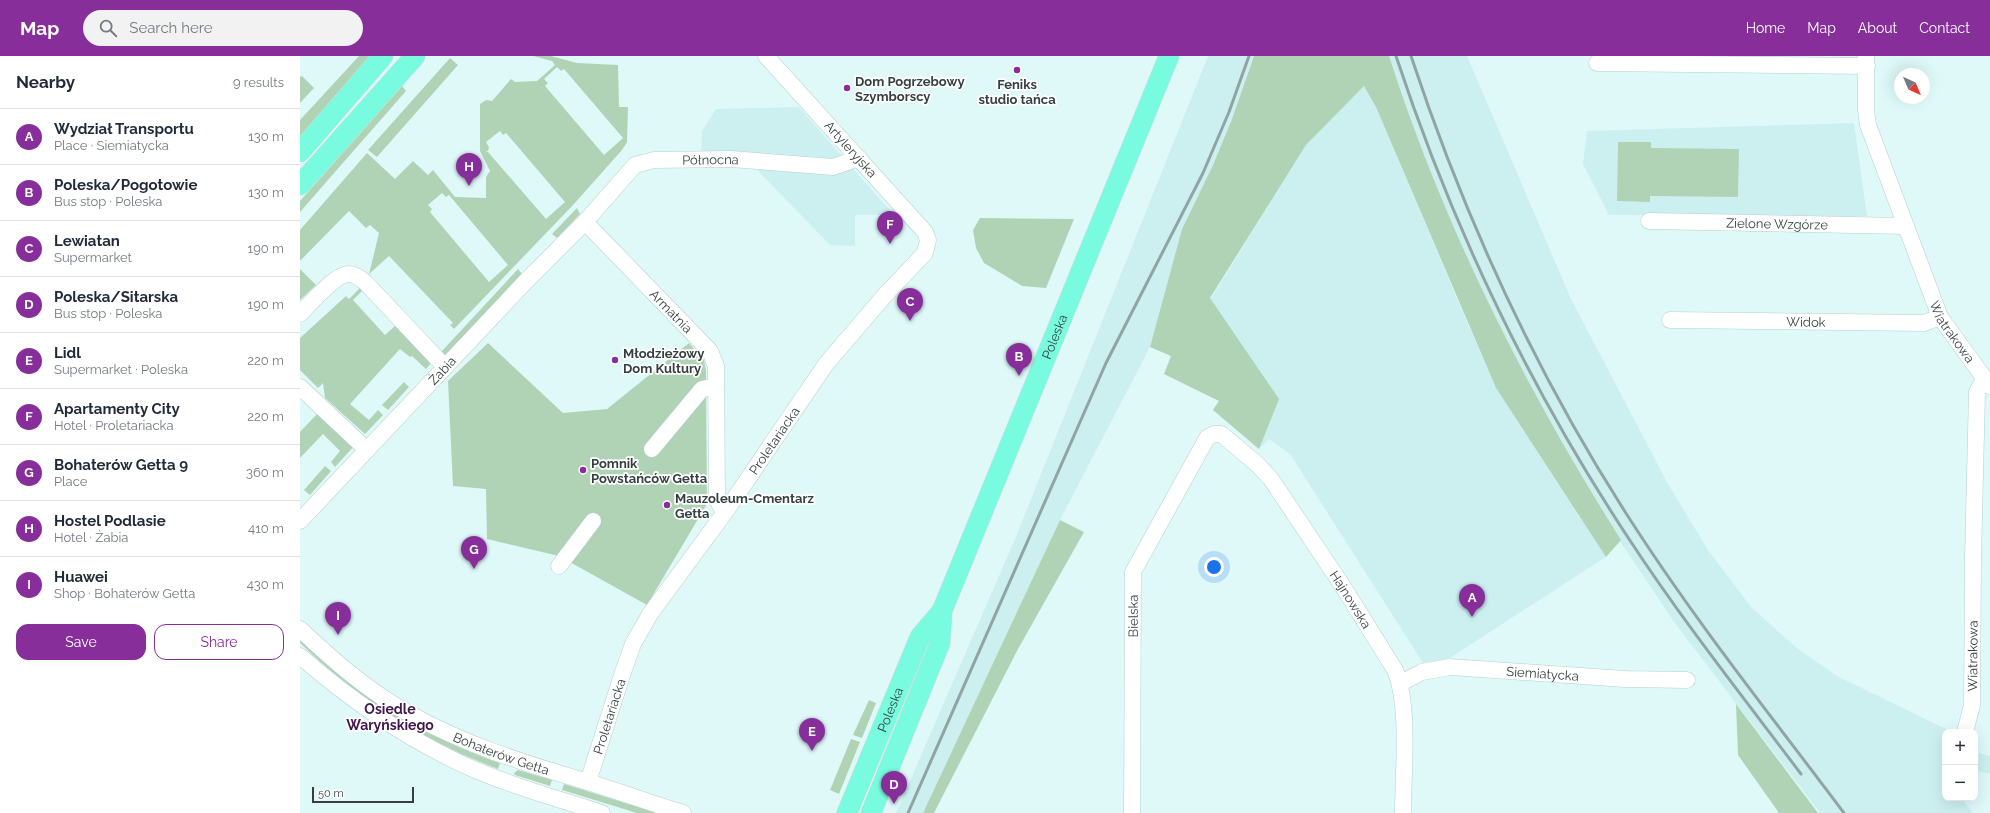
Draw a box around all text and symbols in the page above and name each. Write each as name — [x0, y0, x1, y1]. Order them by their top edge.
search box — [83, 10, 363, 46]
text: Map — [20, 17, 59, 39]
icon: search — [97, 17, 119, 39]
text: Search here — [129, 19, 213, 37]
text: Home — [1746, 20, 1785, 36]
text: Map — [1807, 20, 1836, 36]
text: About — [1858, 20, 1897, 36]
text: Contact — [1919, 20, 1970, 36]
marker: Feniks studio tańca — [1012, 65, 1022, 75]
north arrow — [1894, 68, 1930, 104]
text: Nearby — [16, 72, 75, 92]
place label: Dom Pogrzebowy Szymborscy — [855, 74, 965, 104]
text: 9 results — [233, 75, 284, 90]
place label: Feniks studio tańca — [978, 77, 1056, 107]
marker: Dom Pogrzebowy Szymborscy — [842, 83, 852, 93]
street label: Artyleryjska — [821, 118, 880, 181]
text: Wydział Transportu — [54, 120, 194, 138]
text: A — [25, 129, 33, 144]
text: 130 m — [248, 129, 284, 144]
text: Place · Siemiatycka — [54, 138, 169, 153]
street label: Północna — [682, 152, 739, 168]
pin: H — [456, 153, 482, 186]
text: Poleska/Pogotowie — [54, 176, 197, 194]
text: B — [25, 185, 33, 200]
text: 130 m — [248, 185, 284, 200]
text: Bus stop · Poleska — [54, 194, 162, 209]
pin: F — [877, 211, 903, 244]
street label: Zielone Wzgórze — [1726, 216, 1828, 233]
text: Lewiatan — [54, 232, 120, 250]
text: C — [25, 241, 33, 256]
text: 190 m — [248, 241, 284, 256]
text: Supermarket — [54, 250, 132, 265]
street label: Armatnia — [647, 287, 695, 336]
text: Poleska/Sitarska — [54, 288, 178, 306]
pin: C — [897, 288, 923, 321]
text: D — [24, 297, 34, 312]
text: 190 m — [248, 297, 284, 312]
street label: Wiatrakowa — [1927, 299, 1978, 366]
text: Bus stop · Poleska — [54, 306, 162, 321]
street label: Poleska — [1039, 312, 1071, 361]
street label: Widok — [1786, 314, 1826, 330]
pin: B — [1006, 343, 1032, 376]
text: Lidl — [54, 344, 81, 362]
place label: Młodzieżowy Dom Kultury — [623, 346, 704, 376]
text: E — [25, 353, 33, 368]
text: 220 m — [247, 353, 284, 368]
street label: Żabia — [425, 353, 459, 388]
marker: Młodzieżowy Dom Kultury — [610, 355, 620, 365]
text: Supermarket · Poleska — [54, 362, 188, 377]
text: Apartamenty City — [54, 400, 180, 418]
street label: Proletariacka — [746, 404, 803, 477]
text: F — [25, 409, 33, 424]
text: 220 m — [247, 409, 284, 424]
text: Hotel · Proletariacka — [54, 418, 174, 433]
text: Bohaterów Getta 9 — [54, 456, 188, 474]
place label: Pomnik Powstańców Getta — [591, 456, 708, 486]
text: G — [24, 465, 34, 480]
text: 360 m — [246, 465, 284, 480]
marker: Pomnik Powstańców Getta — [578, 465, 588, 475]
text: Place — [54, 474, 87, 489]
place label: Mauzoleum-Cmentarz Getta — [675, 491, 814, 521]
marker: Mauzoleum-Cmentarz Getta — [662, 500, 672, 510]
text: Hostel Podlasie — [54, 512, 166, 530]
text: H — [24, 521, 34, 536]
text: 410 m — [248, 521, 284, 536]
text: Hotel · Żabia — [54, 530, 128, 545]
pin: G — [461, 536, 487, 569]
your location — [1204, 557, 1224, 577]
text: Huawei — [54, 568, 108, 586]
street label: Hajnowska — [1327, 568, 1374, 631]
text: I — [27, 577, 31, 592]
text: 430 m — [247, 577, 284, 592]
pin: A — [1459, 584, 1485, 617]
text: Shop · Bohaterów Getta — [54, 586, 195, 601]
street label: Bielska — [1126, 594, 1141, 638]
pin: I — [325, 602, 351, 635]
street label: Wiatrakowa — [1965, 620, 1981, 691]
button: Save — [16, 624, 146, 660]
button: Share — [154, 624, 284, 660]
street label: Siemiatycka — [1506, 664, 1579, 684]
street label: Proletariacka — [590, 677, 628, 756]
street label: Poleska — [874, 685, 906, 734]
district label: Osiedle Waryńskiego — [346, 701, 434, 733]
pin: E — [799, 718, 825, 751]
street label: Bohaterów Getta — [451, 729, 551, 778]
map controls — [1942, 729, 1978, 801]
button: + — [1942, 729, 1978, 765]
button: − — [1942, 765, 1978, 801]
pin: D — [881, 771, 907, 804]
scale bar — [312, 785, 414, 804]
text: 50 m — [318, 787, 344, 800]

